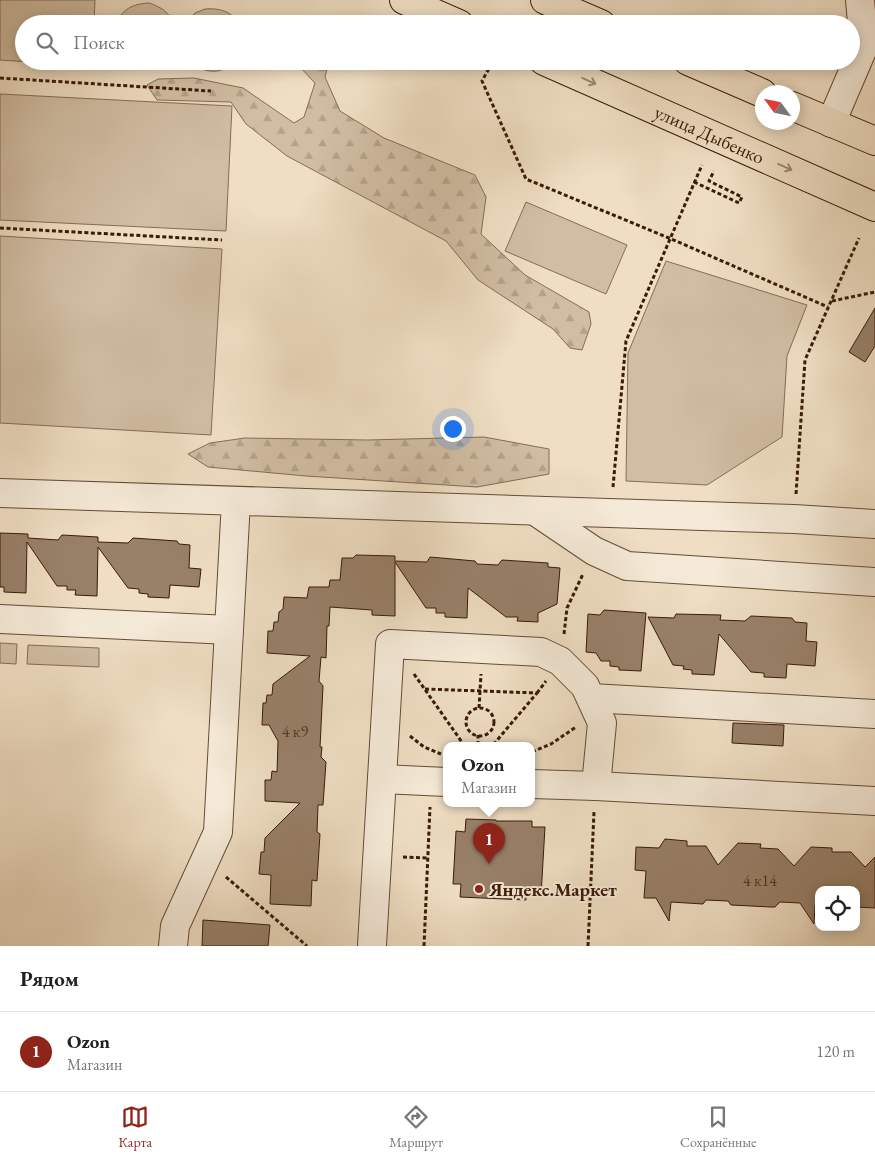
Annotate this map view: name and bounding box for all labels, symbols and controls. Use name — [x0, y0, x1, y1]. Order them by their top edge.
search box — [15, 15, 860, 70]
icon: search — [33, 29, 61, 57]
text: Поиск — [73, 30, 125, 55]
one-way arrow — [581, 76, 596, 86]
north arrow — [755, 85, 800, 130]
street label: улица Дыбенко — [651, 99, 768, 170]
one-way arrow — [777, 163, 792, 173]
your location — [440, 416, 466, 442]
house number: 4 к9 — [282, 721, 308, 742]
popup — [443, 742, 535, 807]
text: Ozon — [461, 752, 504, 777]
text: Магазин — [461, 777, 517, 798]
pin: 1 — [473, 823, 505, 864]
house number: 4 к14 — [743, 870, 777, 891]
place label: Яндекс.Маркет — [488, 877, 617, 902]
marker: Яндекс.Маркет — [473, 883, 485, 895]
map controls — [815, 886, 860, 931]
button: locate — [815, 886, 860, 931]
text: Рядом — [20, 965, 79, 992]
text: Ozon — [67, 1029, 110, 1054]
text: 1 — [32, 1041, 40, 1062]
text: 120 m — [816, 1041, 855, 1062]
text: Магазин — [67, 1054, 122, 1075]
tab: Карта — [119, 1103, 152, 1151]
tab: Маршрут — [389, 1103, 443, 1151]
tab: Сохранённые — [680, 1103, 756, 1151]

